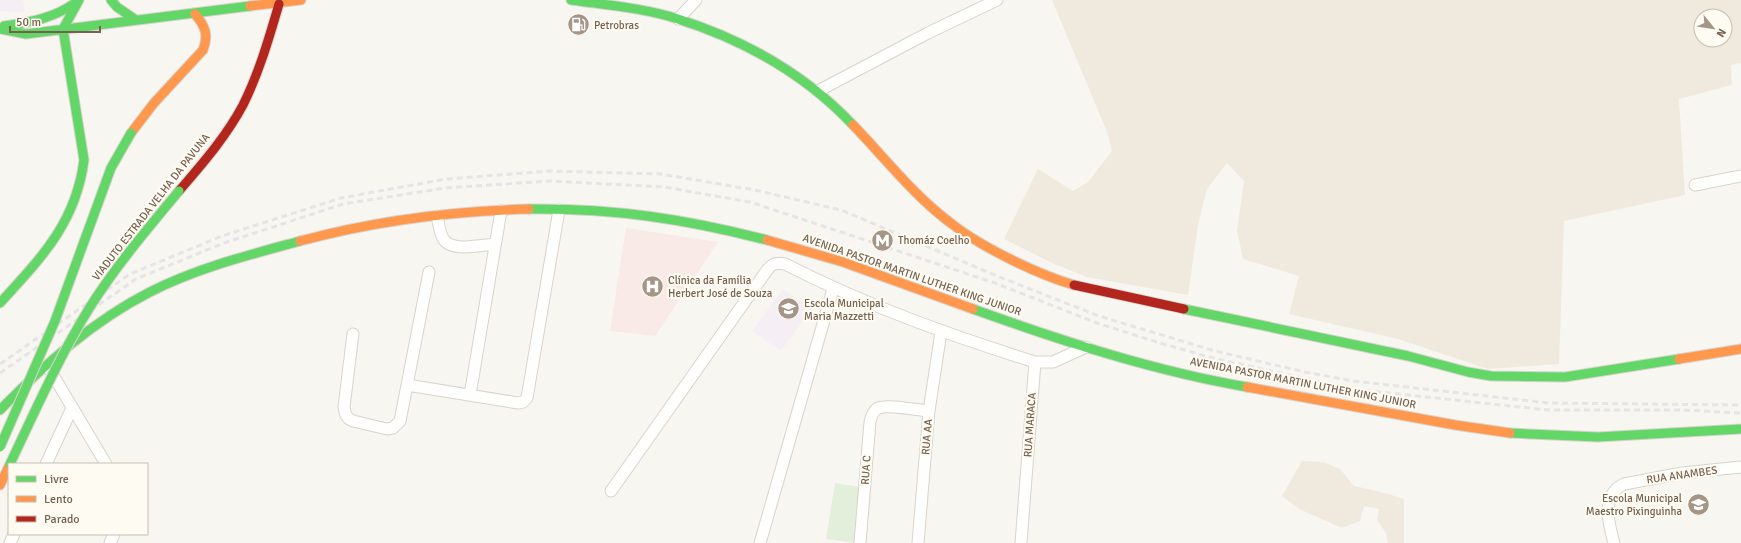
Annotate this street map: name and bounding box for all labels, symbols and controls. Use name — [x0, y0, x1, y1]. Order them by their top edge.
scale bar — [10, 8, 100, 34]
north arrow — [1693, 8, 1733, 48]
fuel station icon: Petrobras — [566, 12, 592, 38]
text: 50 m — [16, 15, 41, 30]
place label: Petrobras — [594, 19, 639, 32]
text: N — [1714, 26, 1729, 39]
street label: VIADUTO ESTRADA VELHA DA PAVUNA — [90, 131, 213, 283]
metro station icon: Thomáz Coelho — [870, 227, 896, 253]
street label: AVENIDA PASTOR MARTIN LUTHER KING JUNIOR — [801, 231, 1023, 319]
place label: Thomáz Coelho — [898, 234, 970, 247]
hospital icon: Clínica da Família Herbert José de Souza — [639, 273, 665, 299]
place label: Clínica da Família Herbert José de Souza — [668, 274, 773, 300]
school or university icon: Escola Municipal Maria Mazzetti — [776, 296, 802, 322]
place label: Escola Municipal Maria Mazzetti — [804, 297, 884, 323]
street label: AVENIDA PASTOR MARTIN LUTHER KING JUNIOR — [1189, 355, 1418, 411]
street label: RUA MARACA — [1021, 392, 1039, 458]
street label: RUA AA — [919, 418, 935, 456]
street label: RUA C — [858, 455, 874, 485]
legend — [8, 463, 148, 535]
street label: RUA ANAMBES — [1646, 464, 1718, 486]
text: Livre — [44, 472, 69, 487]
school or university icon: Escola Municipal Maestro Pixinguinha — [1685, 491, 1711, 517]
text: Lento — [44, 492, 73, 507]
place label: Escola Municipal Maestro Pixinguinha — [1586, 492, 1682, 518]
text: Parado — [44, 512, 80, 527]

